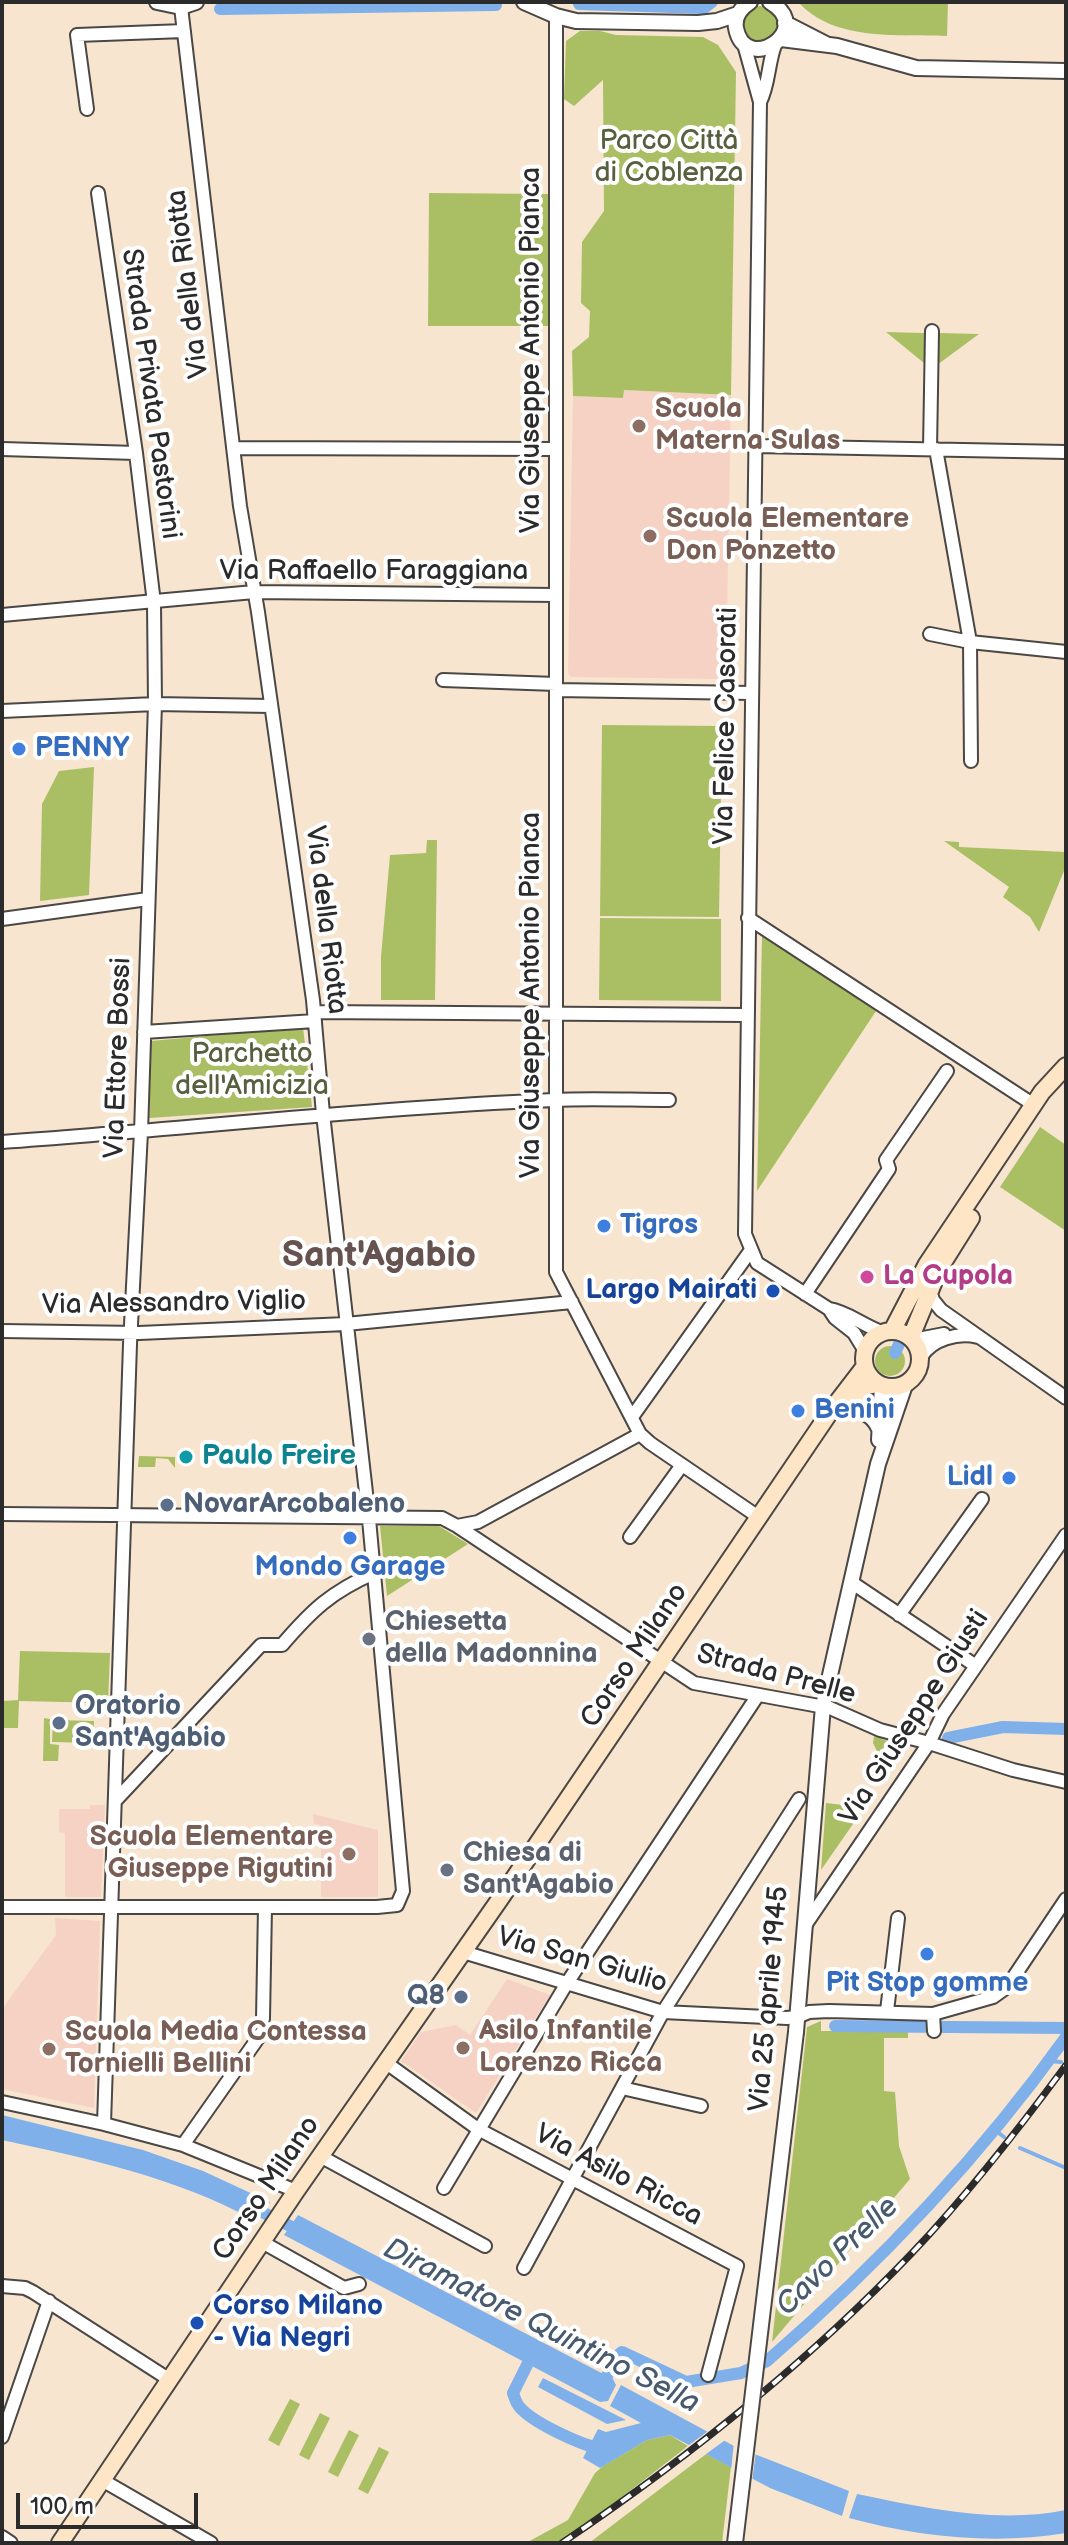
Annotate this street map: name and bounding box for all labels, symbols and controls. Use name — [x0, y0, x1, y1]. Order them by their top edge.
park label: Parco Città di Coblenza — [594, 125, 744, 191]
street label: Via Giuseppe Antonio Pianca — [515, 167, 549, 533]
street label: Via della Riotta — [161, 188, 217, 380]
street label: Strada Privata Pastorini — [113, 247, 187, 541]
place label: Scuola Materna Sulas — [655, 393, 840, 459]
marker: Scuola Materna Sulas — [630, 417, 648, 435]
place label: Scuola Elementare Don Ponzetto — [666, 503, 909, 569]
marker: Scuola Elementare Don Ponzetto — [641, 527, 659, 545]
street label: Via Raffaello Faraggiana — [220, 555, 528, 589]
street label: Via Felice Casorati — [708, 607, 746, 845]
place label: PENNY — [35, 732, 129, 766]
marker: PENNY — [10, 740, 28, 758]
street label: Via Giuseppe Antonio Pianca — [515, 812, 549, 1178]
street label: Via della Riotta — [297, 824, 353, 1016]
street label: Via Ettore Bossi — [99, 957, 139, 1159]
park label: Parchetto dell'Amicizia — [175, 1038, 329, 1104]
place label: Tigros — [620, 1209, 698, 1243]
marker: Tigros — [595, 1217, 613, 1235]
district label: Sant'Agabio — [282, 1235, 476, 1279]
place label: La Cupola — [883, 1260, 1013, 1294]
marker: La Cupola — [858, 1268, 876, 1286]
place label: Largo Mairati — [586, 1274, 757, 1308]
marker: Largo Mairati — [764, 1282, 782, 1300]
street label: Via Alessandro Viglio — [42, 1285, 306, 1323]
place label: Benini — [814, 1394, 895, 1428]
marker: Benini — [789, 1402, 807, 1420]
place label: Paulo Freire — [202, 1440, 356, 1474]
marker: Paulo Freire — [177, 1448, 195, 1466]
place label: Lidl — [947, 1461, 993, 1495]
marker: Lidl — [1000, 1469, 1018, 1487]
place label: NovarArcobaleno — [183, 1488, 405, 1522]
marker: NovarArcobaleno — [158, 1496, 176, 1514]
marker: Mondo Garage — [341, 1529, 359, 1547]
place label: Mondo Garage — [255, 1551, 445, 1585]
street label: Corso Milano — [574, 1577, 696, 1735]
street label: Via Giuseppe Giusti — [833, 1604, 997, 1832]
place label: Chiesetta della Madonnina — [385, 1606, 597, 1672]
marker: Chiesetta della Madonnina — [360, 1630, 378, 1648]
street label: Strada Prelle — [693, 1638, 859, 1712]
place label: Oratorio Sant'Agabio — [75, 1690, 226, 1756]
marker: Oratorio Sant'Agabio — [50, 1714, 68, 1732]
place label: Scuola Elementare Giuseppe Rigutini — [90, 1821, 333, 1887]
place label: Chiesa di Sant'Agabio — [463, 1837, 614, 1903]
marker: Scuola Elementare Giuseppe Rigutini — [340, 1845, 358, 1863]
marker: Chiesa di Sant'Agabio — [438, 1861, 456, 1879]
street label: Via 25 aprile 1945 — [743, 1885, 797, 2113]
street label: Via San Giulio — [493, 1921, 671, 2001]
marker: Pit Stop gomme — [918, 1945, 936, 1963]
place label: Pit Stop gomme — [826, 1967, 1028, 2001]
place label: Q8 — [407, 1980, 445, 2014]
marker: Q8 — [452, 1988, 470, 2006]
place label: Asilo Infantile Lorenzo Ricca — [479, 2015, 662, 2081]
place label: Scuola Media Contessa Tornielli Bellini — [65, 2016, 367, 2082]
marker: Asilo Infantile Lorenzo Ricca — [454, 2039, 472, 2057]
marker: Scuola Media Contessa Tornielli Bellini — [40, 2040, 58, 2058]
street label: Corso Milano — [206, 2110, 328, 2268]
street label: Via Asilo Ricca — [528, 2118, 708, 2234]
water label: Cavo Prelle — [769, 2190, 907, 2324]
water label: Diramatore Quintino Sella — [377, 2232, 705, 2422]
place label: Corso Milano - Via Negri — [213, 2290, 383, 2356]
marker: Corso Milano - Via Negri — [188, 2314, 206, 2332]
scale bar — [20, 2477, 202, 2527]
text: 100 m — [30, 2492, 94, 2521]

